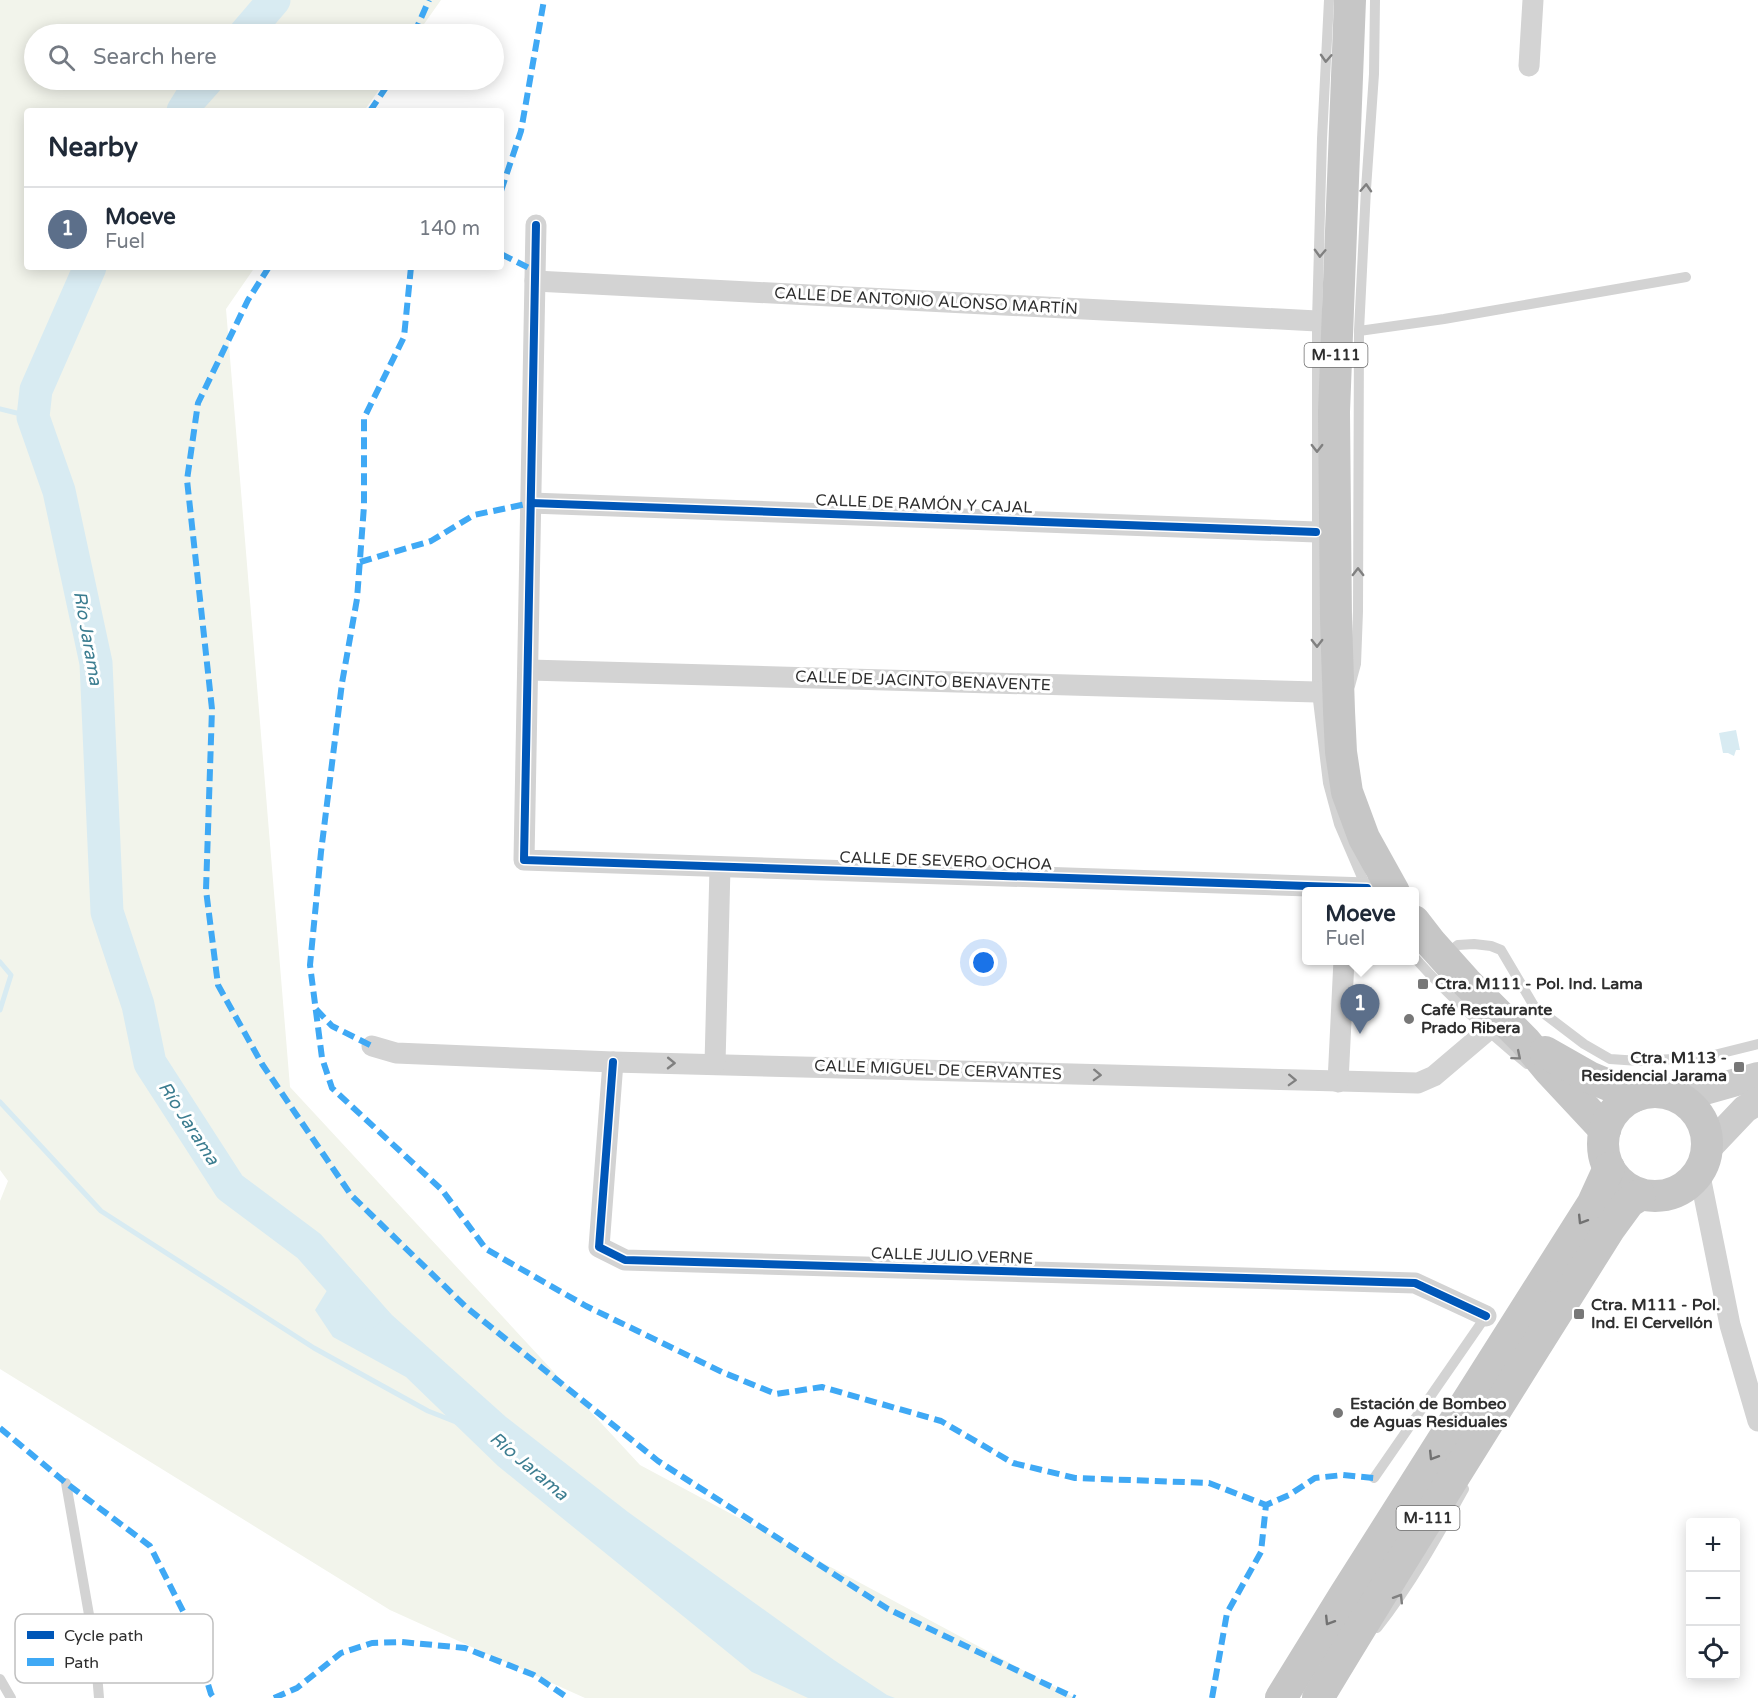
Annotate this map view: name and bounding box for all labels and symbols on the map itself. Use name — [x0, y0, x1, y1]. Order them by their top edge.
one-way arrow — [1320, 54, 1333, 63]
one-way arrow — [1359, 183, 1372, 192]
one-way arrow — [1313, 249, 1326, 258]
street label: CALLE DE ANTONIO ALONSO MARTÍN — [774, 283, 1078, 319]
road number: M-111 — [1304, 343, 1368, 367]
one-way arrow — [1310, 444, 1323, 453]
street label: CALLE DE RAMÓN Y CAJAL — [815, 490, 1033, 518]
one-way arrow — [1352, 567, 1364, 576]
water label: Río Jarama — [69, 589, 107, 688]
one-way arrow — [1311, 639, 1323, 648]
street label: CALLE DE JACINTO BENAVENTE — [795, 667, 1051, 695]
street label: CALLE DE SEVERO OCHOA — [839, 847, 1053, 875]
your location — [969, 948, 998, 977]
place label: Ctra. M111 - Pol. Ind. Lama — [1435, 974, 1643, 994]
marker: Ctra. M111 - Pol. Ind. Lama — [1416, 977, 1430, 991]
pin: 1 — [1340, 984, 1380, 1034]
place label: Café Restaurante Prado Ribera — [1421, 1000, 1552, 1038]
marker: Café Restaurante Prado Ribera — [1402, 1012, 1416, 1026]
place label: Ctra. M113 - Residencial Jarama — [1581, 1048, 1727, 1086]
one-way arrow — [1510, 1049, 1521, 1060]
street label: CALLE MIGUEL DE CERVANTES — [814, 1056, 1062, 1084]
one-way arrow — [667, 1057, 676, 1069]
marker: Ctra. M113 - Residencial Jarama — [1732, 1060, 1746, 1074]
one-way arrow — [1092, 1069, 1101, 1081]
one-way arrow — [1287, 1074, 1296, 1087]
water label: Río Jarama — [154, 1077, 225, 1170]
one-way arrow — [1578, 1214, 1589, 1225]
street label: CALLE JULIO VERNE — [871, 1243, 1033, 1269]
place label: Ctra. M111 - Pol. Ind. El Cervellón — [1591, 1295, 1720, 1333]
marker: Ctra. M111 - Pol. Ind. El Cervellón — [1572, 1307, 1586, 1321]
place label: Estación de Bombeo de Aguas Residuales — [1350, 1394, 1508, 1432]
marker: Estación de Bombeo de Aguas Residuales — [1331, 1406, 1345, 1420]
water label: Río Jarama — [486, 1427, 573, 1506]
one-way arrow — [1428, 1450, 1440, 1460]
road number: M-111 — [1396, 1506, 1460, 1530]
one-way arrow — [1392, 1594, 1403, 1605]
legend — [15, 1614, 213, 1683]
one-way arrow — [1324, 1615, 1336, 1625]
text: Cycle path — [64, 1626, 143, 1646]
text: Path — [64, 1653, 99, 1673]

